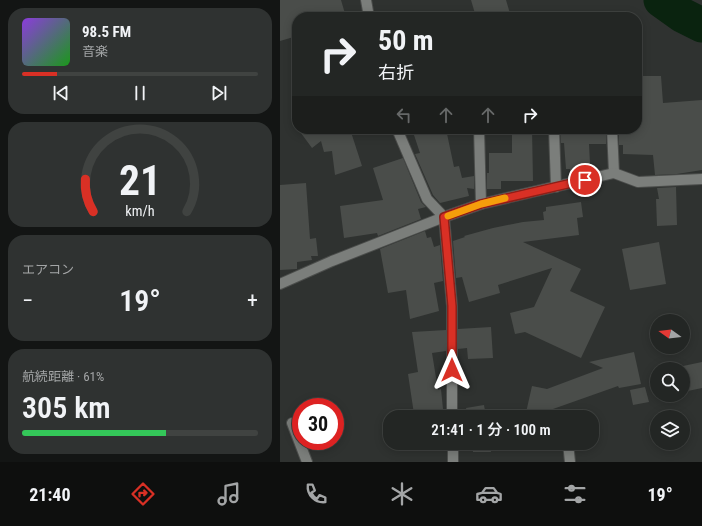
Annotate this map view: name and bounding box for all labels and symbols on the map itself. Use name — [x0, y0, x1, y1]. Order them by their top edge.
pin — [568, 163, 602, 197]
north arrow — [650, 314, 690, 354]
position arrow — [431, 349, 473, 391]
speed limit sign: 30 — [292, 398, 344, 450]

